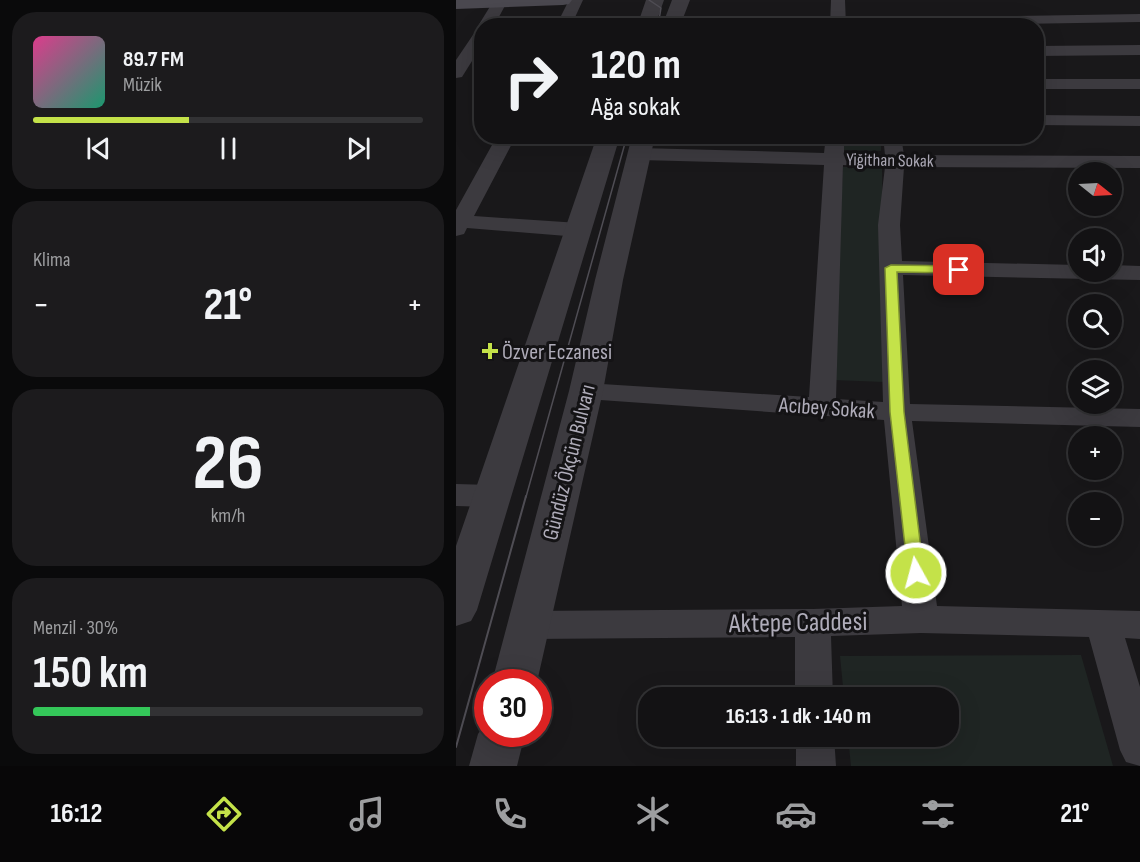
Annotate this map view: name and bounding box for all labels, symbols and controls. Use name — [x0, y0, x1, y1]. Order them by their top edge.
text: 120 m — [591, 40, 681, 91]
icon: right — [492, 42, 570, 120]
text: 89.7 FM — [123, 46, 184, 73]
text: Müzik — [123, 73, 162, 97]
text: Ağa sokak — [591, 91, 680, 123]
icon: previous — [82, 132, 115, 165]
icon: pause — [212, 132, 245, 165]
icon: next — [342, 132, 375, 165]
street label: Yiğithan Sokak — [846, 149, 934, 172]
north arrow — [1068, 162, 1122, 216]
map controls — [1068, 162, 1122, 546]
button: sound — [1068, 228, 1122, 282]
pin — [933, 244, 984, 295]
text: Klima — [33, 248, 71, 272]
icon: arrive — [942, 253, 975, 286]
text: 21° — [204, 278, 252, 333]
text: − — [33, 285, 49, 325]
text: + — [407, 285, 423, 325]
button: search — [1068, 294, 1122, 348]
place label: Özver Eczanesi — [502, 339, 612, 366]
marker: Özver Eczanesi — [483, 344, 497, 358]
button: layers — [1068, 360, 1122, 414]
street label: Gündüz Ökçün Bulvarı — [537, 382, 602, 543]
street label: Acıbey Sokak — [777, 392, 876, 425]
text: 26 — [193, 418, 263, 511]
button: + — [1068, 426, 1122, 480]
button: − — [1068, 492, 1122, 546]
text: km/h — [211, 504, 245, 528]
position arrow — [884, 541, 948, 605]
street label: Aktepe Caddesi — [727, 606, 868, 640]
text: Menzil · 30% — [33, 616, 118, 640]
text: 150 km — [33, 646, 148, 701]
speed limit sign: 30 — [474, 669, 552, 747]
text: 16:13 · 1 dk · 140 m — [726, 703, 871, 730]
icon: directions — [203, 793, 245, 835]
icon: music — [346, 793, 388, 835]
icon: phone — [489, 793, 531, 835]
icon: climate — [632, 793, 674, 835]
icon: car — [775, 793, 817, 835]
icon: filters — [917, 793, 959, 835]
text: 16:12 — [50, 798, 102, 830]
text: 21° — [1060, 798, 1090, 830]

